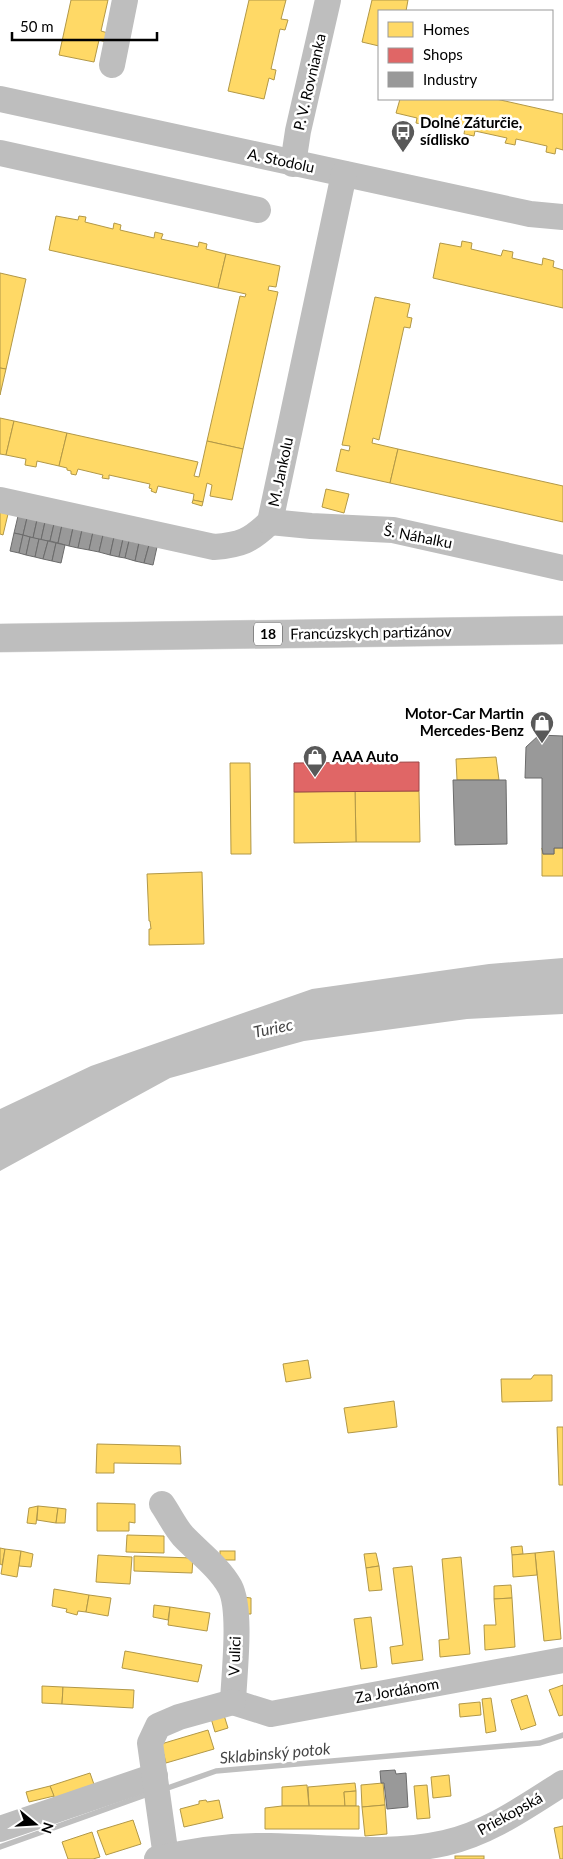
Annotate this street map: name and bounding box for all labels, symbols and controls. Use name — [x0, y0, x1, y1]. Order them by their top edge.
scale bar — [12, 10, 158, 42]
legend — [378, 10, 553, 100]
text: 50 m — [20, 17, 54, 35]
text: Homes — [423, 20, 469, 38]
street label: P. V. Rovnianka — [289, 32, 329, 132]
text: Shops — [423, 45, 463, 63]
text: Industry — [423, 70, 478, 88]
place label: Dolné Záturčie, sídlisko — [420, 113, 522, 148]
bus stop icon: Dolné Záturčie, sídlisko — [390, 119, 416, 153]
street label: A. Stodolu — [246, 144, 316, 176]
street label: M. Jankolu — [264, 436, 296, 508]
street label: Š. Náhalku — [382, 521, 454, 551]
road number: 18 — [254, 622, 282, 646]
street label: Francúzskych partizánov — [290, 622, 452, 642]
place label: Motor-Car Martin Mercedes-Benz — [405, 704, 524, 739]
shop icon: Motor-Car Martin Mercedes-Benz — [529, 710, 555, 744]
shop icon: AAA Auto — [302, 744, 328, 778]
place label: AAA Auto — [331, 747, 399, 765]
water label: Turiec — [251, 1014, 294, 1041]
street label: V ulici — [224, 1636, 244, 1676]
street label: Za Jordánom — [354, 1674, 440, 1706]
water label: Sklabinský potok — [219, 1738, 331, 1767]
street label: Priekopská — [474, 1788, 545, 1838]
north arrow — [10, 1799, 60, 1849]
text: N — [38, 1820, 58, 1836]

